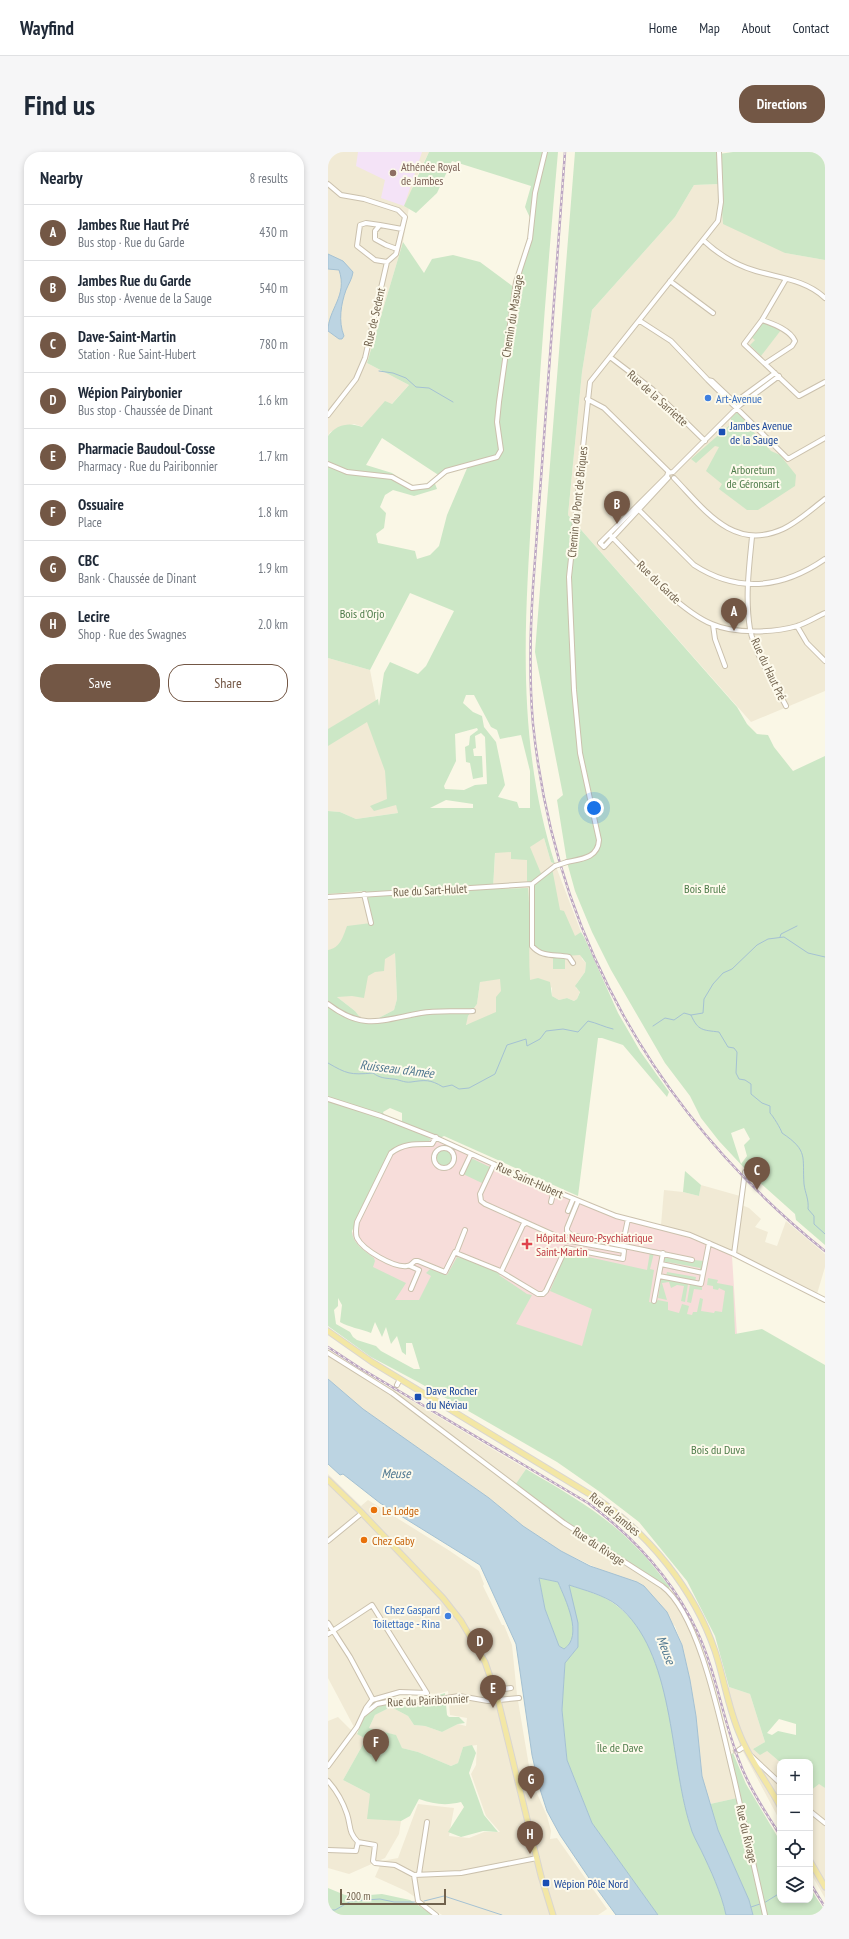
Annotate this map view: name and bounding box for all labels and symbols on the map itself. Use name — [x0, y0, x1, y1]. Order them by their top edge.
place label: Athénée Royal de Jambes — [401, 159, 460, 188]
marker: Athénée Royal de Jambes — [388, 168, 398, 178]
street label: Chemin du Masuage — [498, 274, 526, 358]
street label: Rue de Sedent — [360, 285, 388, 348]
street label: Rue de la Sarriette — [624, 367, 692, 429]
place label: Art-Avenue — [716, 391, 762, 406]
marker: Art-Avenue — [703, 393, 713, 403]
place label: Jambes Avenue de la Sauge — [729, 418, 792, 447]
marker: Jambes Avenue de la Sauge — [717, 427, 727, 437]
street label: Chemin du Pont de Briques — [564, 446, 590, 558]
park label: Arboretum de Géronsart — [726, 462, 780, 491]
pin: B — [604, 491, 630, 524]
street label: Rue du Garde — [634, 557, 684, 607]
pin: A — [721, 598, 747, 631]
park label: Bois d'Orjo — [340, 606, 384, 621]
street label: Rue du Haut Pré — [748, 635, 790, 703]
your location — [584, 798, 604, 818]
street label: Rue du Sart-Hulet — [393, 881, 468, 899]
park label: Bois Brulé — [684, 881, 726, 896]
water label: Ruisseau d'Amée — [359, 1056, 437, 1082]
pin: C — [744, 1157, 770, 1190]
street label: Rue Saint-Hubert — [494, 1159, 566, 1202]
place label: Hôpital Neuro-Psychiatrique Saint-Martin — [536, 1230, 653, 1259]
marker: Hôpital Neuro-Psychiatrique Saint-Martin — [521, 1238, 533, 1250]
place label: Dave Rocher du Néviau — [426, 1383, 478, 1412]
marker: Dave Rocher du Néviau — [413, 1392, 423, 1402]
park label: Bois du Duva — [691, 1442, 745, 1457]
water label: Meuse — [381, 1465, 412, 1482]
street label: Rue de Jambes — [587, 1489, 643, 1539]
place label: Le Lodge — [382, 1503, 419, 1518]
marker: Le Lodge — [369, 1505, 379, 1515]
street label: Rue du Rivage — [570, 1524, 628, 1568]
place label: Chez Gaby — [372, 1533, 415, 1548]
marker: Chez Gaby — [359, 1535, 369, 1545]
place label: Chez Gaspard Toilettage - Rina — [373, 1602, 440, 1631]
marker: Chez Gaspard Toilettage - Rina — [443, 1611, 453, 1621]
pin: D — [467, 1628, 493, 1661]
water label: Meuse — [653, 1633, 680, 1668]
pin: E — [480, 1675, 506, 1708]
street label: Rue du Pairibonnier — [387, 1690, 470, 1710]
pin: F — [363, 1729, 389, 1762]
park label: Île de Dave — [596, 1740, 643, 1755]
pin: G — [518, 1766, 544, 1799]
street label: Rue du Rivage — [733, 1803, 761, 1865]
pin: H — [517, 1821, 543, 1854]
place label: Wépion Pôle Nord — [554, 1876, 628, 1891]
marker: Wépion Pôle Nord — [541, 1878, 551, 1888]
scale bar — [340, 1887, 446, 1906]

